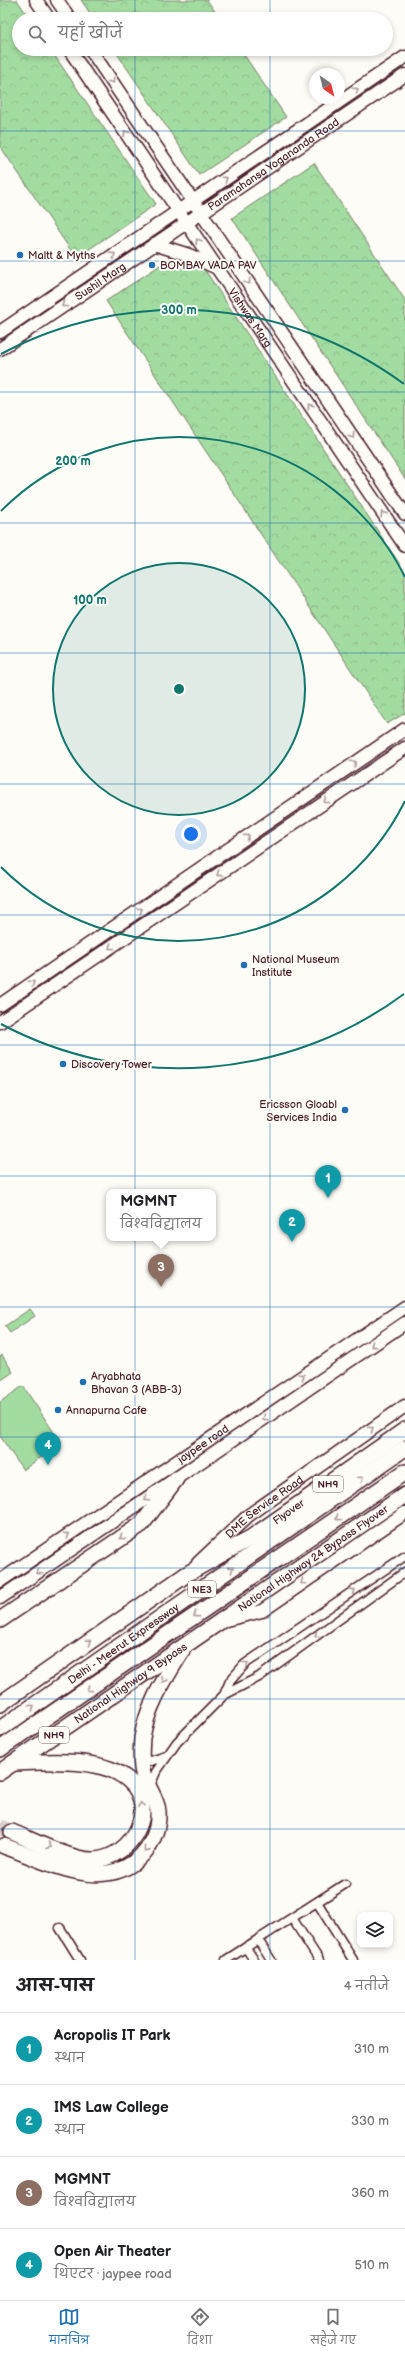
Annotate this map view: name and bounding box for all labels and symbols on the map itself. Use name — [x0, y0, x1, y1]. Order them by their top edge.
north arrow — [309, 68, 345, 104]
one-way arrow — [107, 77, 114, 84]
one-way arrow — [352, 87, 359, 95]
street label: Paramahansa Yogananda Road — [205, 115, 342, 214]
one-way arrow — [123, 130, 131, 137]
one-way arrow — [221, 177, 228, 184]
one-way arrow — [196, 238, 203, 245]
place label: Maltt & Myths — [28, 249, 96, 262]
marker: Maltt & Myths — [15, 250, 25, 260]
one-way arrow — [109, 253, 116, 260]
place label: BOMBAY VADA PAV — [160, 259, 257, 272]
street label: Sushil Marg — [73, 260, 128, 303]
marker: BOMBAY VADA PAV — [147, 260, 157, 270]
one-way arrow — [243, 278, 251, 285]
street label: Vishwas Marg — [225, 286, 275, 350]
one-way arrow — [62, 300, 69, 307]
text: 300 m — [161, 303, 197, 318]
one-way arrow — [308, 404, 315, 411]
one-way arrow — [347, 432, 355, 439]
text: 200 m — [55, 454, 91, 469]
one-way arrow — [380, 511, 388, 518]
text: 100 m — [73, 593, 107, 608]
centre of rings — [172, 682, 186, 696]
one-way arrow — [350, 761, 357, 768]
one-way arrow — [324, 796, 331, 803]
your location — [181, 824, 201, 844]
one-way arrow — [243, 834, 250, 842]
one-way arrow — [216, 869, 223, 877]
one-way arrow — [135, 908, 142, 915]
one-way arrow — [108, 942, 115, 950]
place label: National Museum Institute — [252, 953, 339, 979]
marker: National Museum Institute — [239, 960, 249, 970]
one-way arrow — [28, 980, 35, 988]
place label: Discovery Tower — [71, 1058, 153, 1071]
marker: Discovery Tower — [58, 1059, 68, 1069]
place label: Ericsson Gloabl Services India — [259, 1098, 337, 1124]
marker: Ericsson Gloabl Services India — [340, 1105, 350, 1115]
pin: 1 — [315, 1165, 341, 1198]
pin: 2 — [279, 1209, 305, 1242]
pin: 3 — [148, 1254, 174, 1287]
one-way arrow — [370, 1340, 377, 1348]
place label: Aryabhata Bhavan 3 (ABB-3) — [91, 1370, 182, 1396]
one-way arrow — [298, 1373, 305, 1381]
marker: Aryabhata Bhavan 3 (ABB-3) — [78, 1377, 88, 1387]
place label: Annapurna Cafe — [66, 1404, 147, 1417]
marker: Annapurna Cafe — [53, 1405, 63, 1415]
one-way arrow — [263, 1413, 270, 1420]
street label: jaypee road — [174, 1422, 231, 1467]
one-way arrow — [367, 1427, 374, 1434]
pin: 4 — [35, 1432, 61, 1465]
street label: DME Service Road — [223, 1473, 306, 1541]
road number: NH9 — [313, 1476, 343, 1492]
one-way arrow — [356, 1477, 363, 1484]
one-way arrow — [143, 1494, 150, 1502]
street label: Flyover — [270, 1496, 308, 1527]
street label: National Highway 24 Bypass Flyover — [236, 1502, 392, 1614]
one-way arrow — [335, 1513, 342, 1521]
one-way arrow — [63, 1532, 70, 1540]
one-way arrow — [119, 1533, 126, 1540]
one-way arrow — [227, 1566, 234, 1574]
one-way arrow — [36, 1567, 43, 1574]
one-way arrow — [300, 1577, 307, 1585]
road number: NE3 — [188, 1581, 216, 1597]
one-way arrow — [349, 1588, 356, 1596]
street label: Delhi - Meerut Expressway — [66, 1601, 182, 1687]
one-way arrow — [193, 1610, 200, 1618]
one-way arrow — [314, 1630, 321, 1637]
street label: National Highway 9 Bypass — [72, 1640, 190, 1726]
one-way arrow — [85, 1640, 92, 1647]
one-way arrow — [241, 1662, 248, 1669]
one-way arrow — [162, 1676, 169, 1683]
one-way arrow — [86, 1684, 93, 1692]
one-way arrow — [28, 1704, 35, 1712]
road number: NH9 — [39, 1727, 69, 1743]
one-way arrow — [137, 1802, 146, 1808]
one-way arrow — [45, 1842, 52, 1850]
one-way arrow — [143, 1846, 150, 1853]

